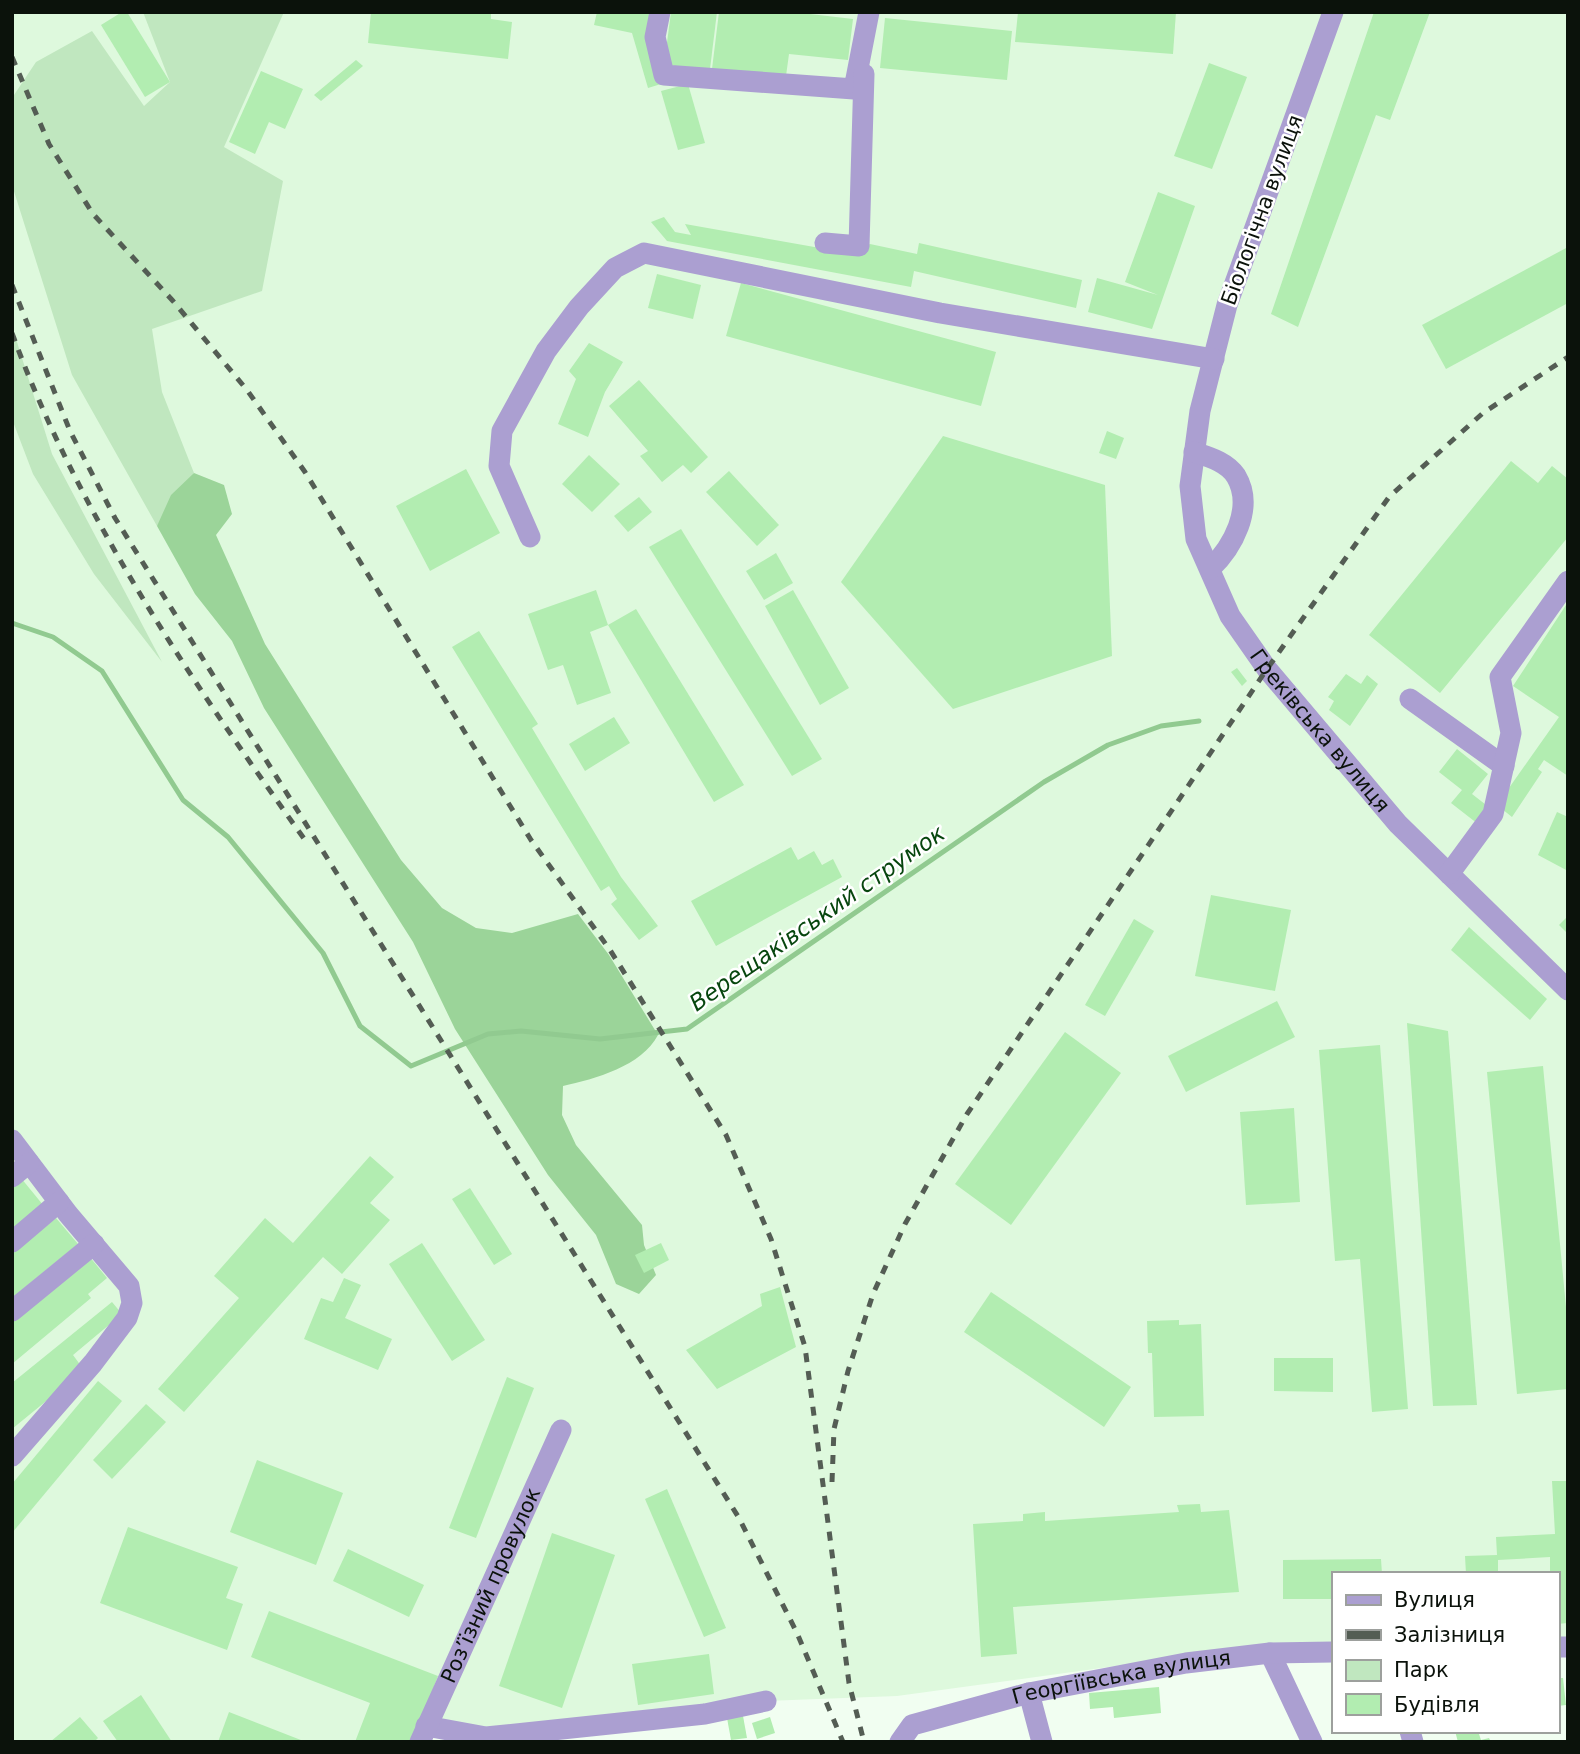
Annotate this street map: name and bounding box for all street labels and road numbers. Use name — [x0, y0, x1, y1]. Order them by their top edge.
street label: Біологічна вулиця — [1216, 112, 1308, 308]
street label: Греківська вулиця — [1245, 645, 1395, 817]
street label: Роз’їзний провулок — [436, 1484, 545, 1687]
street label: Георгіївська вулиця — [1009, 1646, 1232, 1709]

